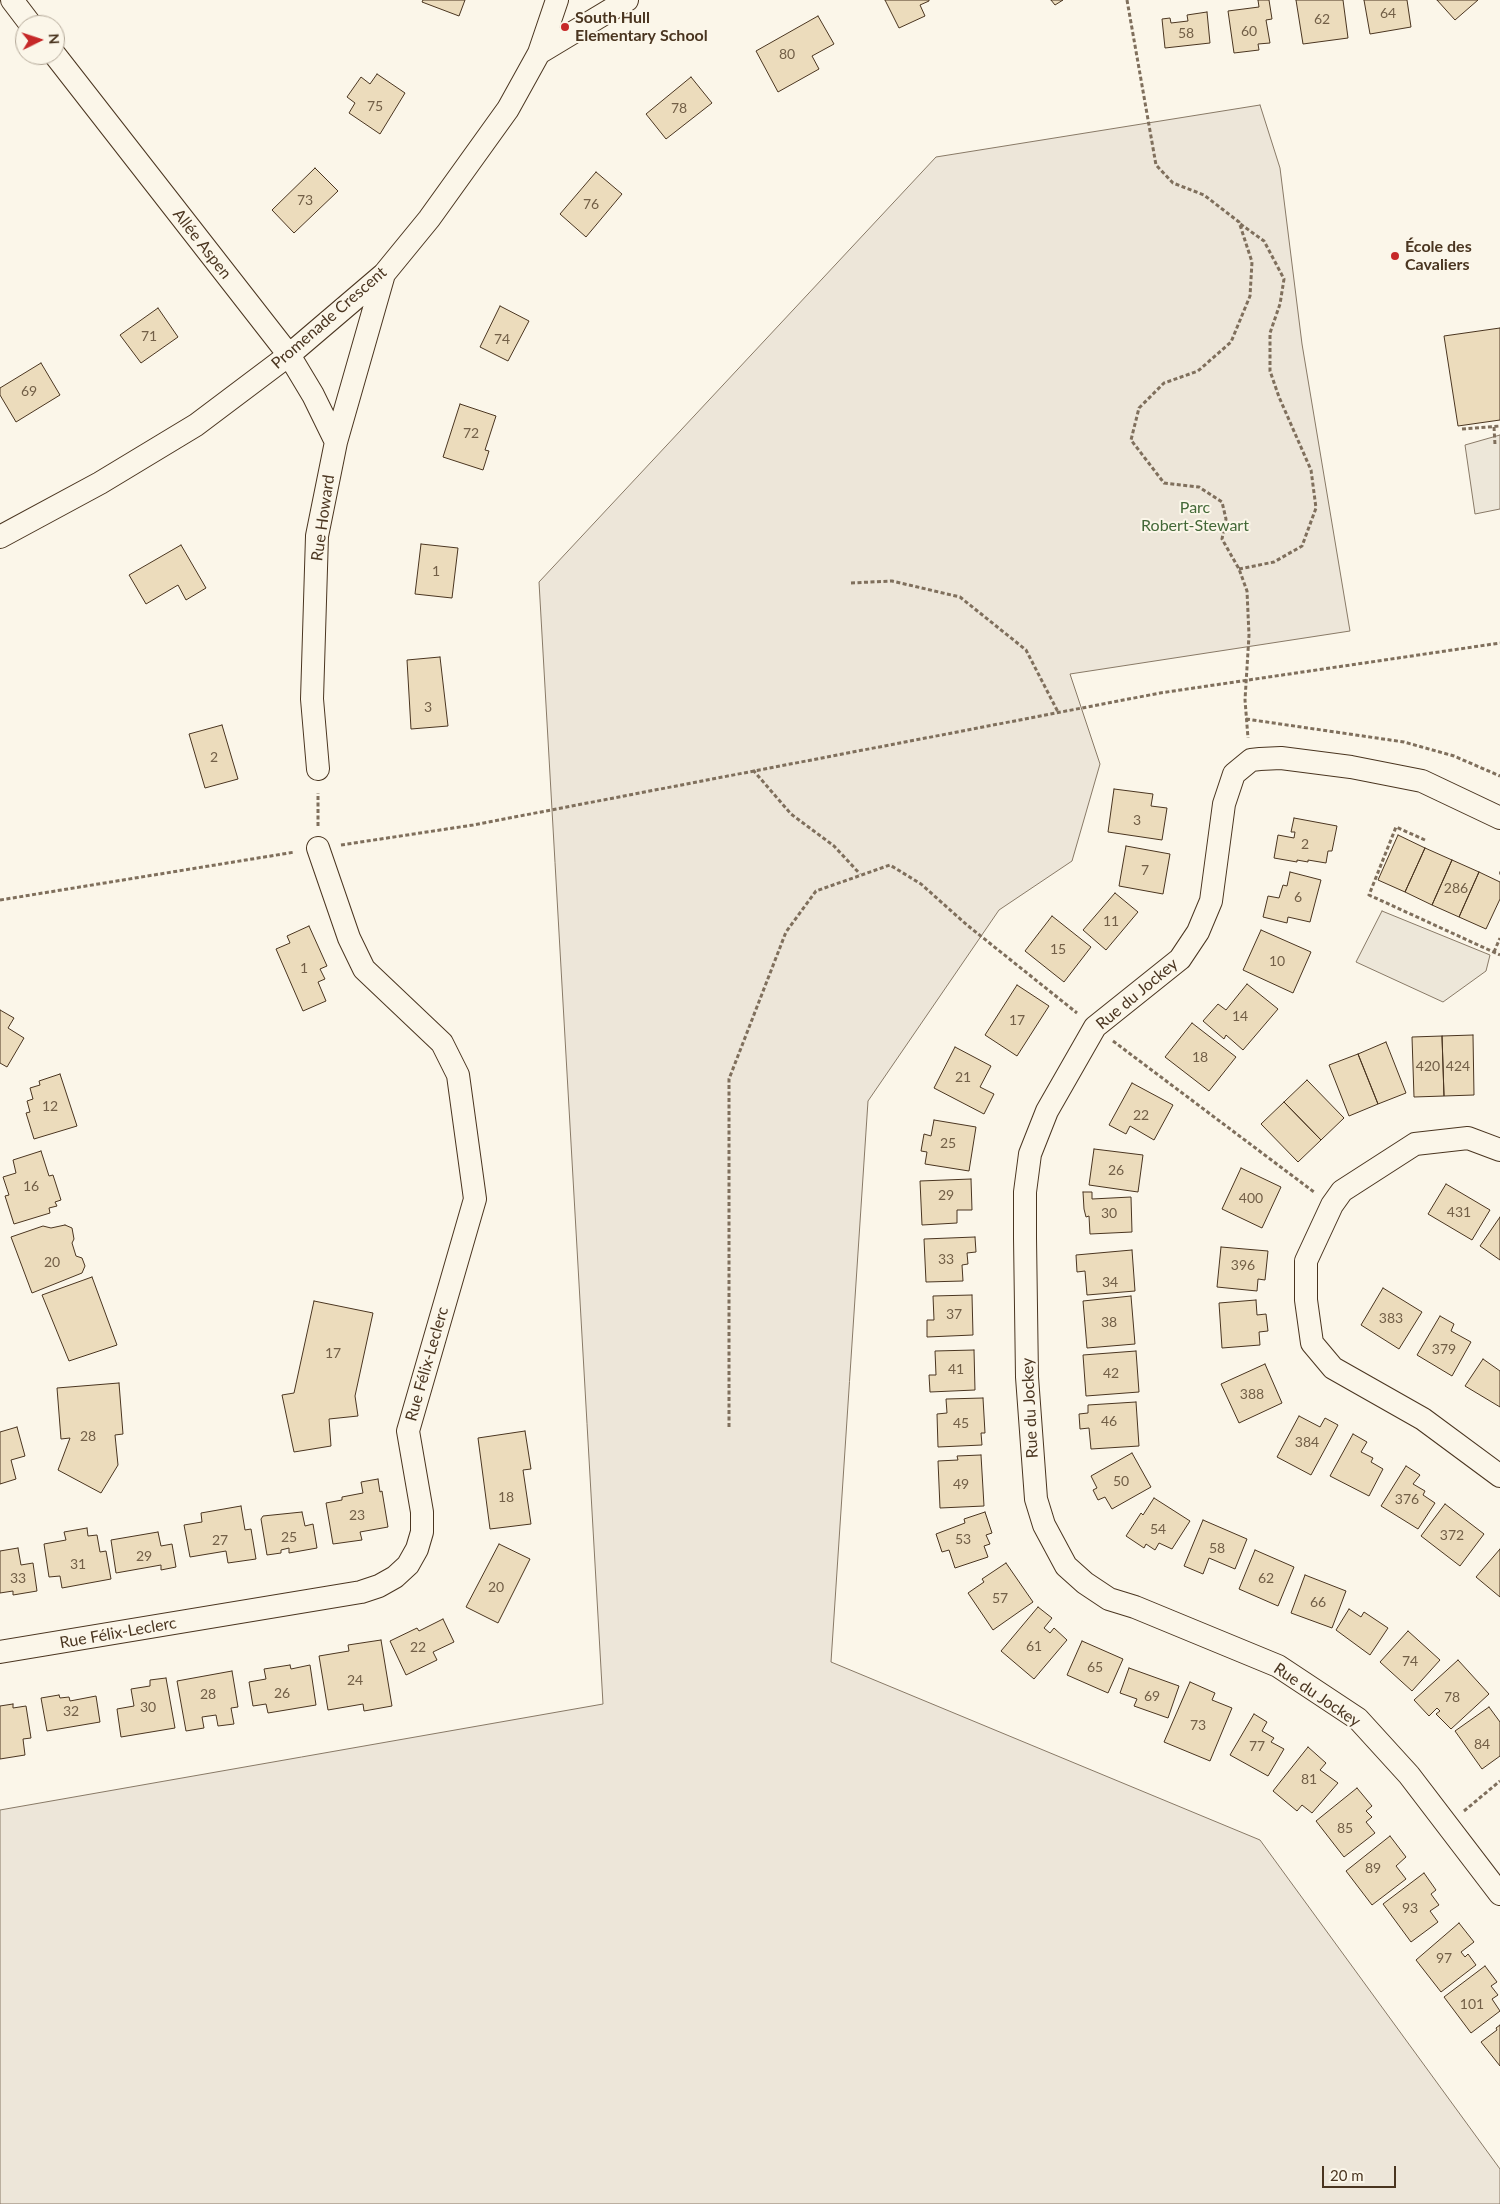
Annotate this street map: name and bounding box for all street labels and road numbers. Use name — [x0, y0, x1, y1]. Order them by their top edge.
street label: Allée Aspen — [169, 205, 235, 283]
street label: Promenade Crescent — [268, 263, 390, 373]
street label: Rue Howard — [307, 474, 339, 562]
street label: Rue du Jockey — [1092, 954, 1182, 1034]
street label: Rue Félix-Leclerc — [401, 1304, 453, 1424]
street label: Rue du Jockey — [1018, 1357, 1042, 1459]
street label: Rue Félix-Leclerc — [58, 1613, 178, 1653]
street label: Rue du Jockey — [1270, 1659, 1364, 1731]

